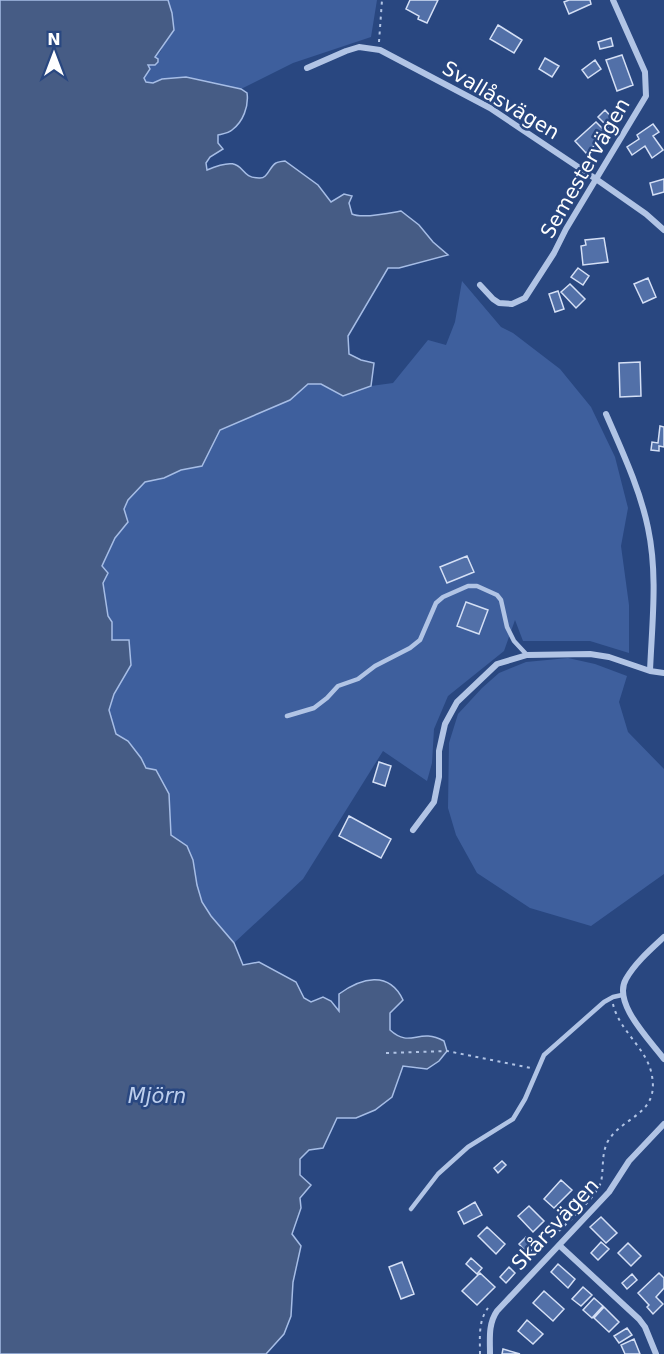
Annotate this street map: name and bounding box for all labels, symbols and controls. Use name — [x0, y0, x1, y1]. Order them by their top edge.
north arrow — [24, 24, 84, 84]
text: N — [47, 30, 61, 49]
street label: Svallåsvägen — [438, 56, 564, 144]
street label: Semestervägen — [535, 94, 635, 242]
water label: Mjörn — [128, 1084, 186, 1108]
street label: Skårsvägen — [506, 1173, 604, 1275]

